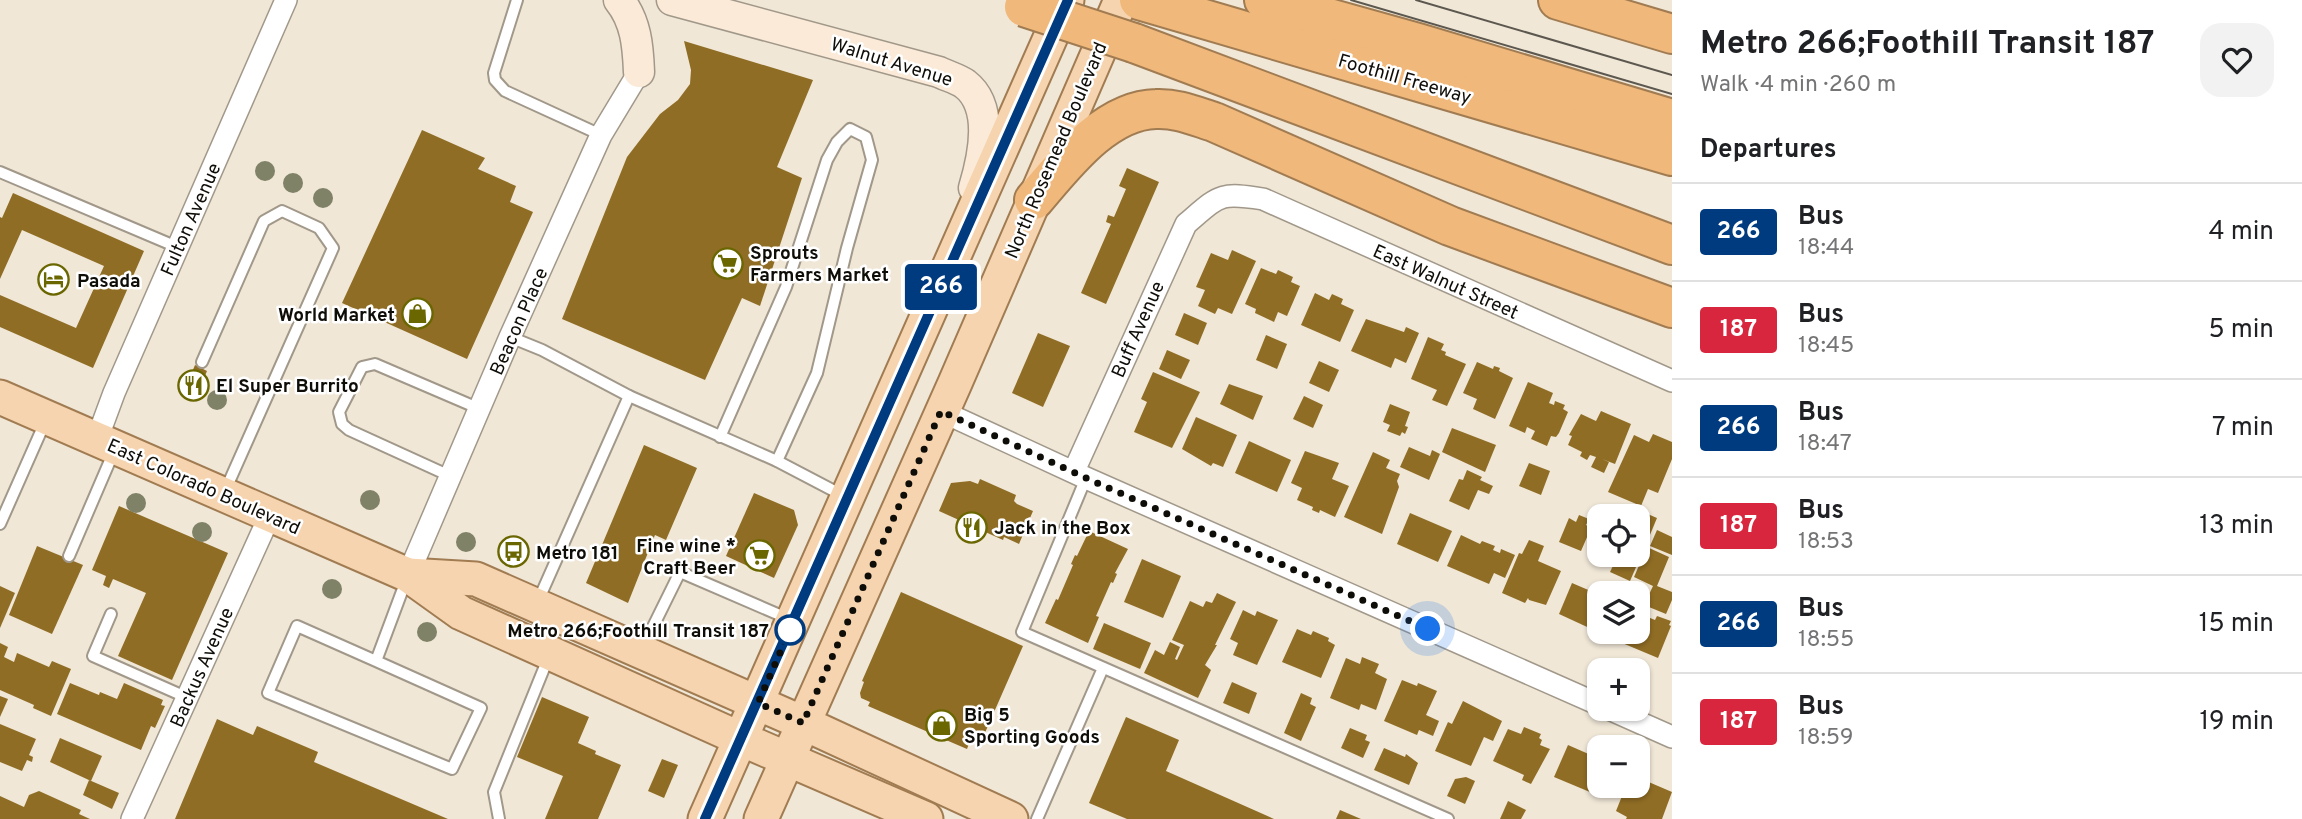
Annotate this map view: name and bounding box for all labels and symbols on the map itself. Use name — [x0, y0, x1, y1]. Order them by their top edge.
street label: Walnut Avenue — [828, 33, 955, 93]
street label: North Rosemead Boulevard — [1000, 39, 1113, 263]
street label: Foothill Freeway — [1335, 49, 1474, 110]
street label: Fulton Avenue — [156, 160, 227, 280]
street label: East Walnut Street — [1369, 240, 1522, 326]
place label: Sprouts Farmers Market — [750, 242, 889, 288]
supermarket icon: Sprouts Farmers Market — [710, 246, 744, 280]
hotel icon: Pasada — [37, 263, 71, 297]
street label: Beacon Place — [485, 264, 554, 379]
line badge: 266 — [901, 264, 981, 310]
place label: Pasada — [77, 270, 141, 294]
street label: Buff Avenue — [1107, 278, 1171, 382]
shop icon: World Market — [401, 297, 435, 331]
place label: World Market — [278, 304, 395, 328]
restaurant icon: El Super Burrito — [176, 368, 210, 402]
place label: El Super Burrito — [216, 375, 359, 399]
street label: East Colorado Boulevard — [103, 434, 304, 541]
restaurant icon: Jack in the Box — [954, 510, 988, 544]
place label: Jack in the Box — [994, 517, 1131, 541]
bus stop icon: Metro 181 — [496, 535, 530, 569]
place label: Fine wine * Craft Beer — [636, 535, 736, 581]
supermarket icon: Fine wine * Craft Beer — [742, 539, 776, 573]
place label: Metro 181 — [536, 542, 619, 566]
street label: Backus Avenue — [166, 604, 240, 732]
your location — [1410, 611, 1445, 646]
marker: Metro 266;Foothill Transit 187 — [775, 615, 805, 645]
place label: Metro 266;Foothill Transit 187 — [507, 620, 769, 644]
place label: Big 5 Sporting Goods — [964, 704, 1100, 750]
shop icon: Big 5 Sporting Goods — [924, 708, 958, 742]

